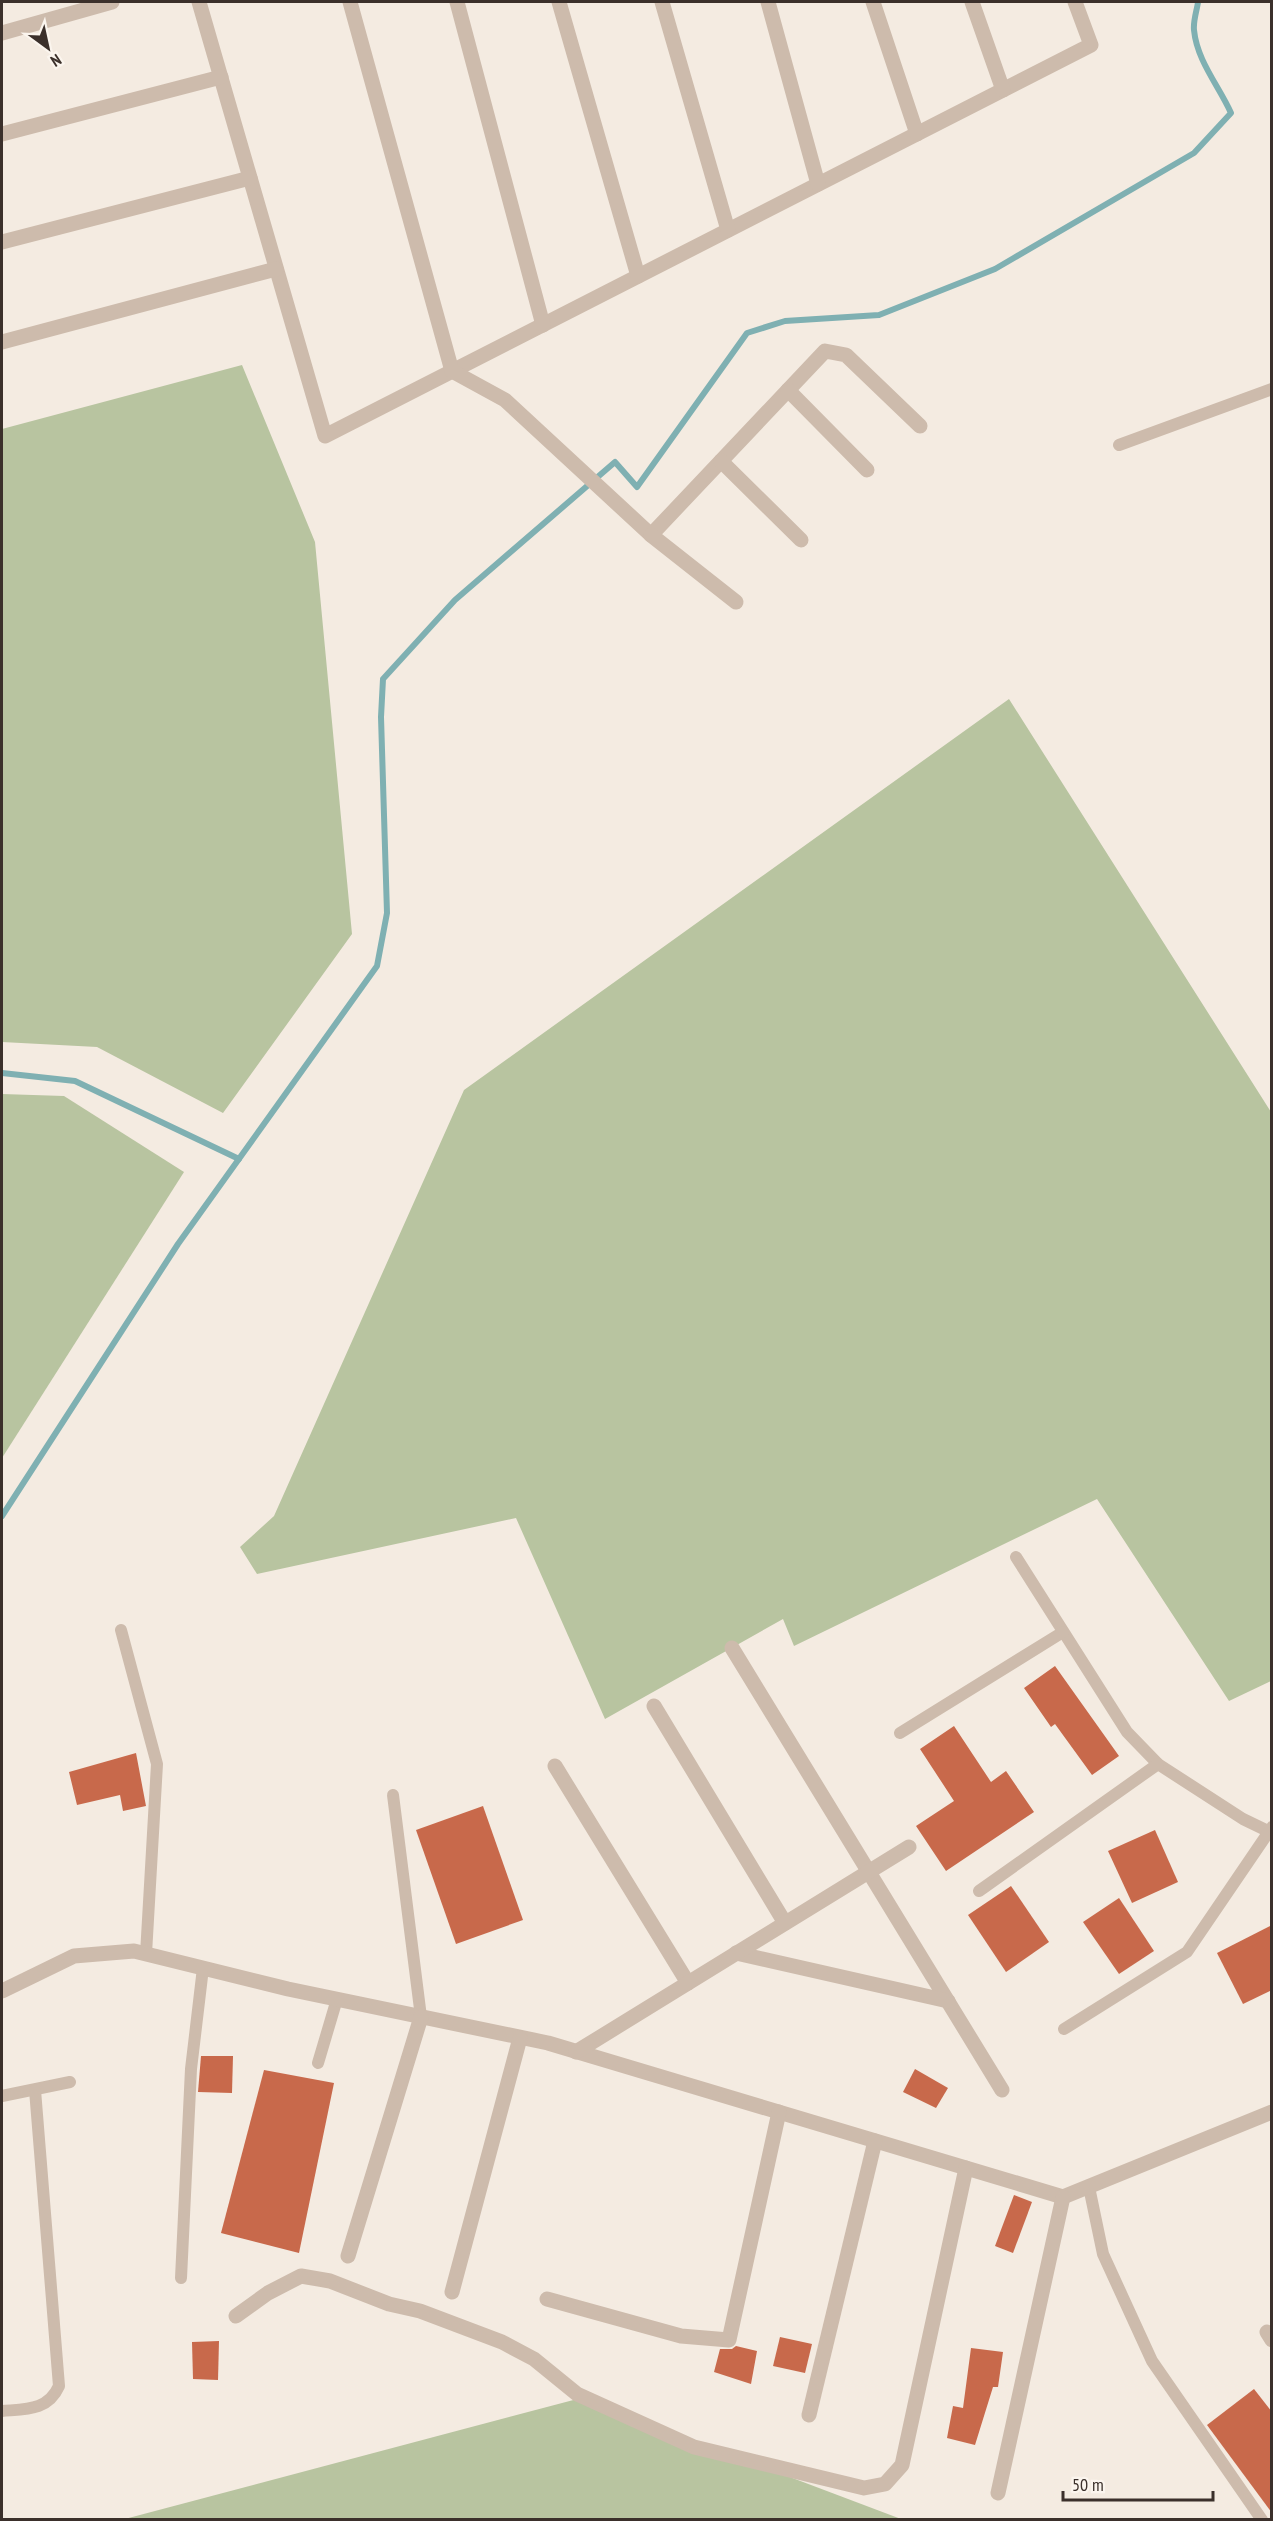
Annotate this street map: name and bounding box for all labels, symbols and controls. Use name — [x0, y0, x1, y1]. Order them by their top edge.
north arrow — [18, 18, 78, 78]
text: N — [47, 50, 65, 71]
scale bar — [1063, 2464, 1213, 2502]
text: 50 m — [1072, 2473, 1104, 2496]

